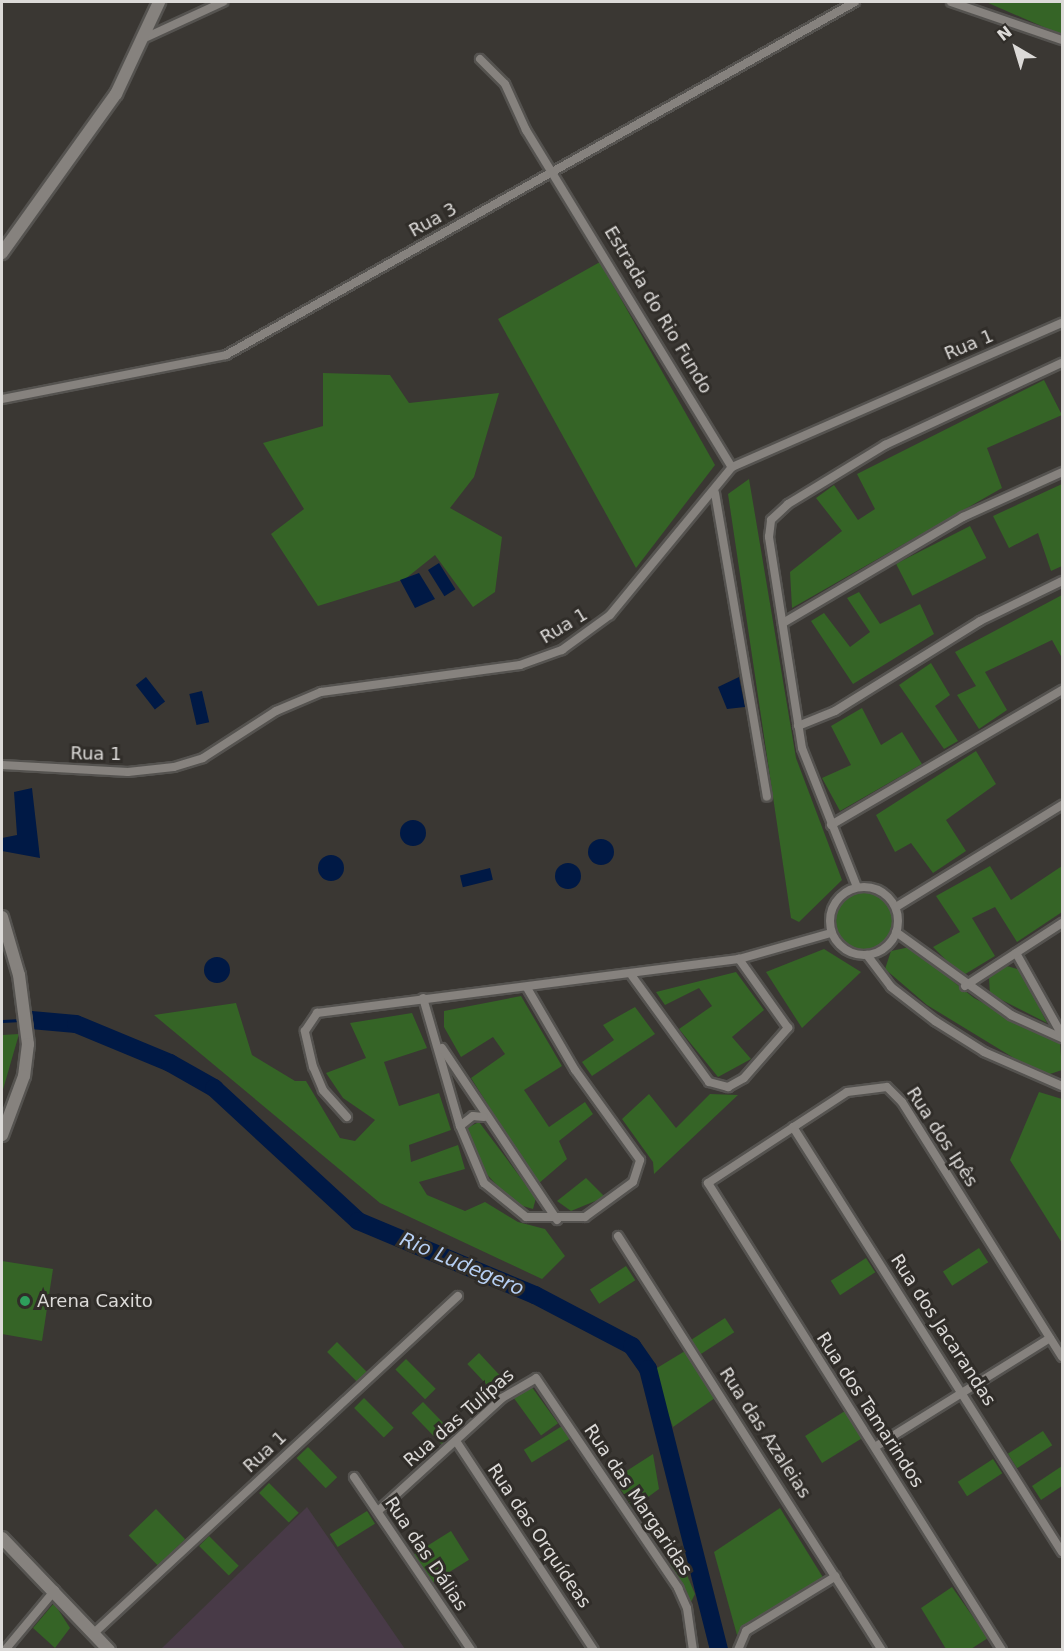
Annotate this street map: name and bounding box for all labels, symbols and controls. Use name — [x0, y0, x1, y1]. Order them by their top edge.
north arrow — [986, 18, 1046, 78]
text: N — [993, 22, 1016, 45]
street label: Rua 3 — [405, 198, 461, 242]
street label: Estrada do Rio Fundo — [599, 222, 717, 398]
street label: Rua 1 — [941, 325, 997, 365]
street label: Rua 1 — [536, 604, 592, 648]
street label: Rua 1 — [70, 743, 122, 765]
street label: Rua dos Ipês — [902, 1083, 982, 1191]
water label: Rio Ludegero — [396, 1227, 528, 1301]
street label: Rua dos Jacarandas — [886, 1250, 1000, 1410]
place label: Arena Caxito — [37, 1290, 153, 1312]
marker: Arena Caxito — [18, 1294, 32, 1308]
street label: Rua dos Tamarindos — [812, 1328, 928, 1492]
street label: Rua das Tulípas — [399, 1364, 519, 1472]
street label: Rua das Azaleias — [715, 1364, 815, 1502]
street label: Rua das Margaridas — [579, 1420, 697, 1580]
street label: Rua 1 — [239, 1427, 291, 1477]
street label: Rua das Orquídeas — [483, 1460, 595, 1612]
street label: Rua das Dálias — [380, 1493, 472, 1615]

